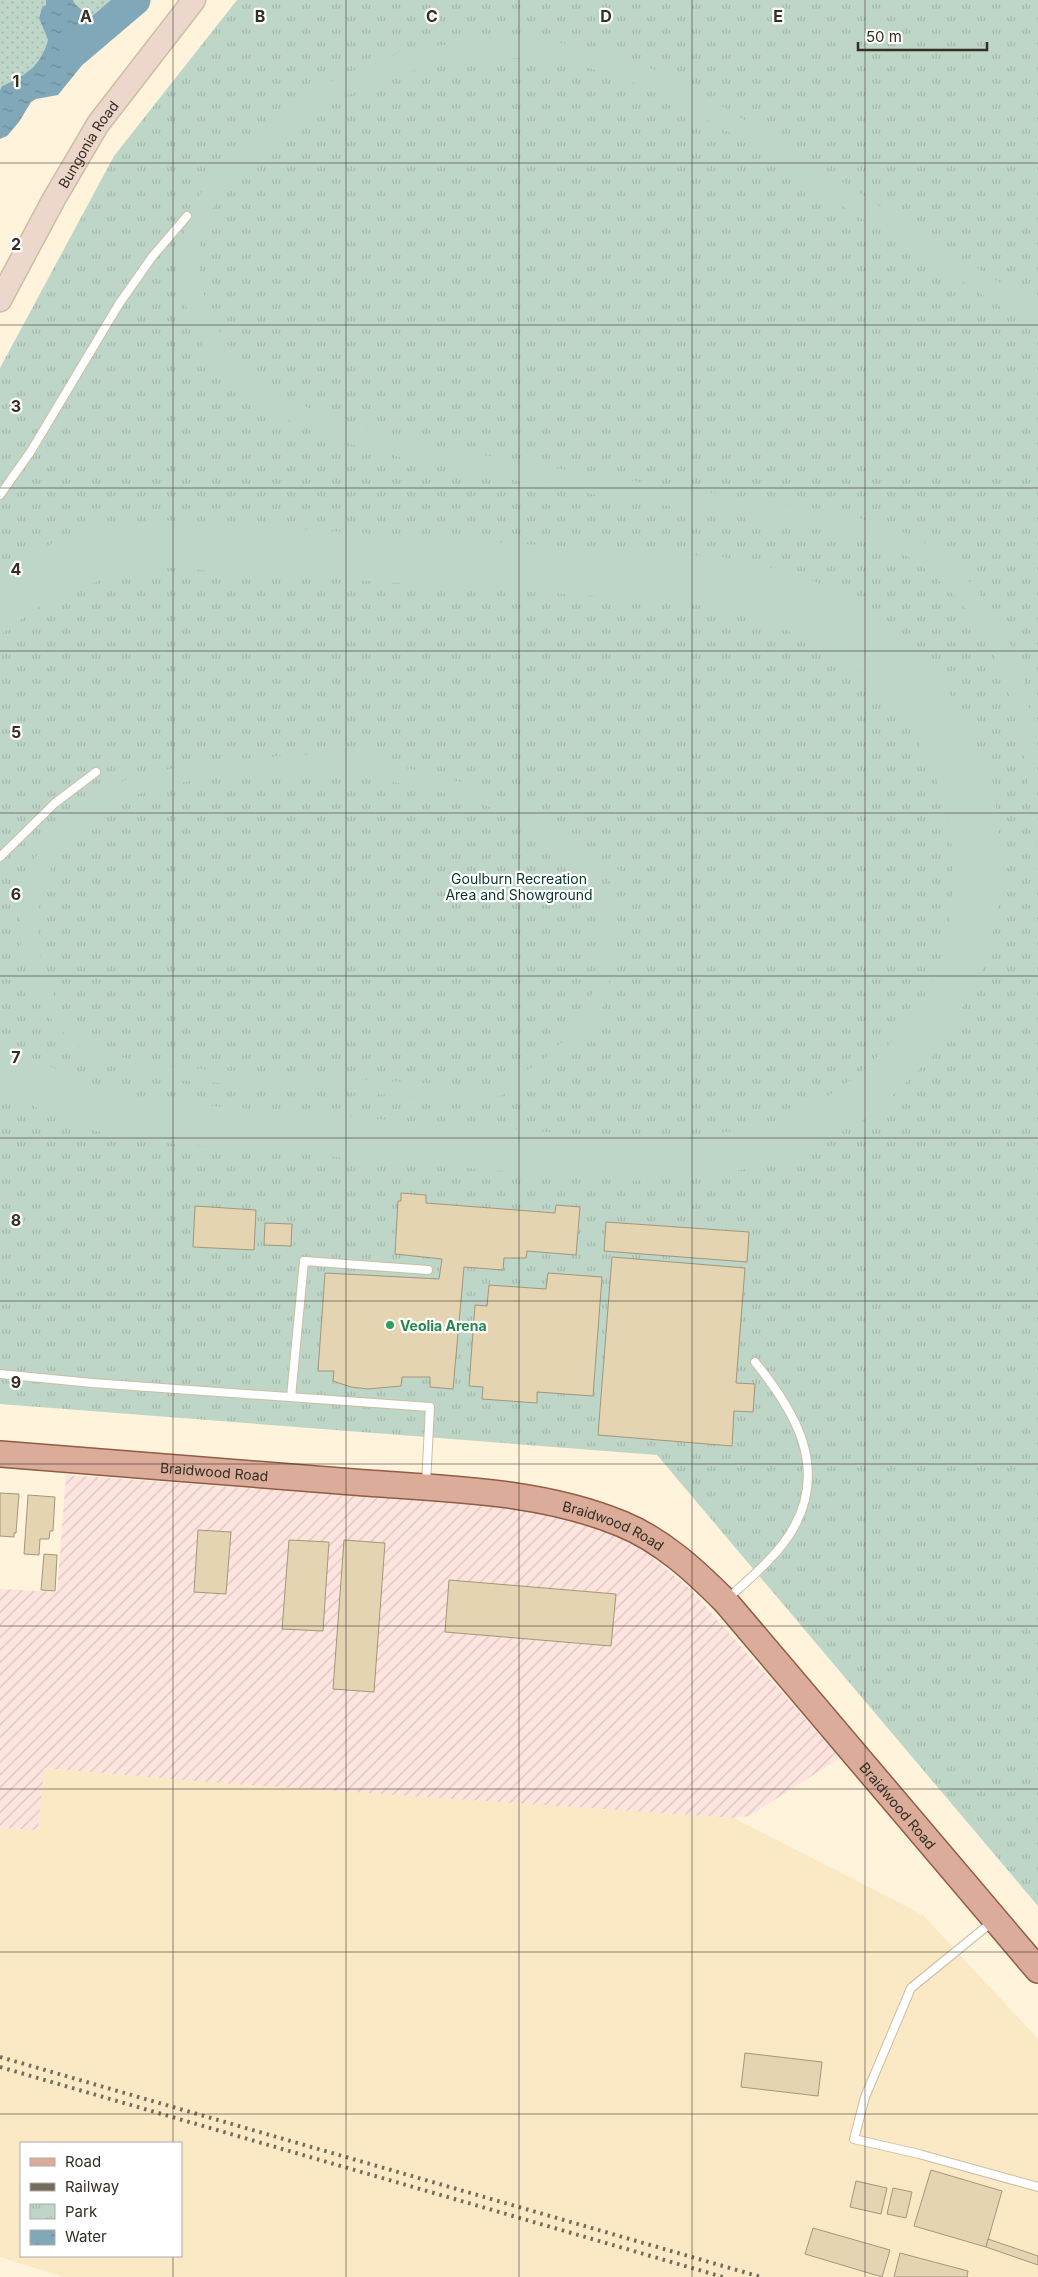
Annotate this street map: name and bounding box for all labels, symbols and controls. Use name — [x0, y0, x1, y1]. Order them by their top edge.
text: A — [80, 6, 92, 26]
text: B — [255, 6, 265, 26]
text: C — [426, 6, 438, 26]
text: D — [600, 6, 612, 26]
text: E — [773, 6, 783, 26]
scale bar — [858, 20, 987, 52]
text: 50 m — [866, 27, 902, 46]
text: 1 — [13, 71, 19, 91]
street label: Bungonia Road — [54, 97, 122, 191]
text: 2 — [11, 234, 21, 254]
text: 3 — [11, 396, 21, 416]
text: 4 — [11, 559, 22, 579]
text: 5 — [11, 722, 21, 742]
park label: Goulburn Recreation Area and Showground — [445, 870, 593, 903]
text: 6 — [11, 884, 21, 904]
text: 7 — [11, 1047, 21, 1067]
text: 8 — [11, 1210, 21, 1230]
place label: Veolia Arena — [400, 1317, 487, 1334]
marker: Veolia Arena — [384, 1319, 396, 1331]
text: 9 — [11, 1372, 21, 1392]
street label: Braidwood Road — [160, 1458, 269, 1484]
street label: Braidwood Road — [561, 1497, 668, 1554]
street label: Braidwood Road — [857, 1758, 940, 1852]
legend — [20, 2142, 182, 2257]
text: Road — [65, 2152, 101, 2171]
text: Railway — [65, 2177, 120, 2196]
text: Park — [65, 2202, 98, 2221]
text: Water — [65, 2227, 107, 2246]

